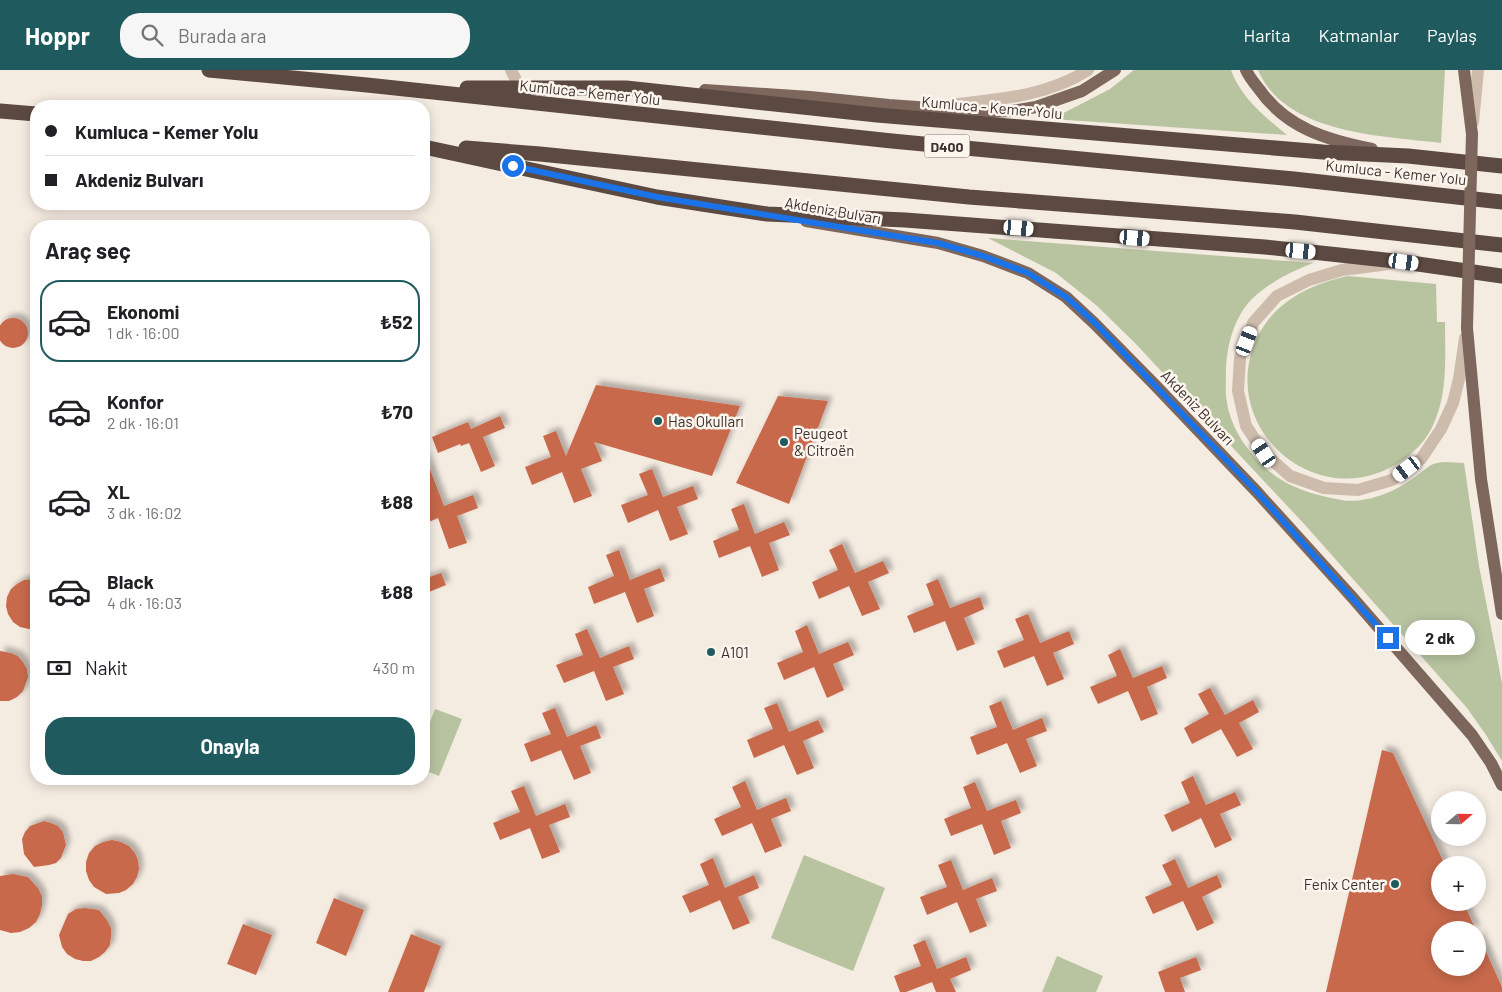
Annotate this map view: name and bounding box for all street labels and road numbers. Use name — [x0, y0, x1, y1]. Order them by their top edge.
street label: Kumluca - Kemer Yolu — [519, 76, 661, 108]
street label: Kumluca - Kemer Yolu — [921, 92, 1063, 122]
road number: D400 — [924, 134, 970, 158]
street label: Kumluca - Kemer Yolu — [1325, 156, 1467, 188]
street label: Akdeniz Bulvarı — [783, 193, 883, 227]
street label: Akdeniz Bulvarı — [1158, 366, 1238, 448]

